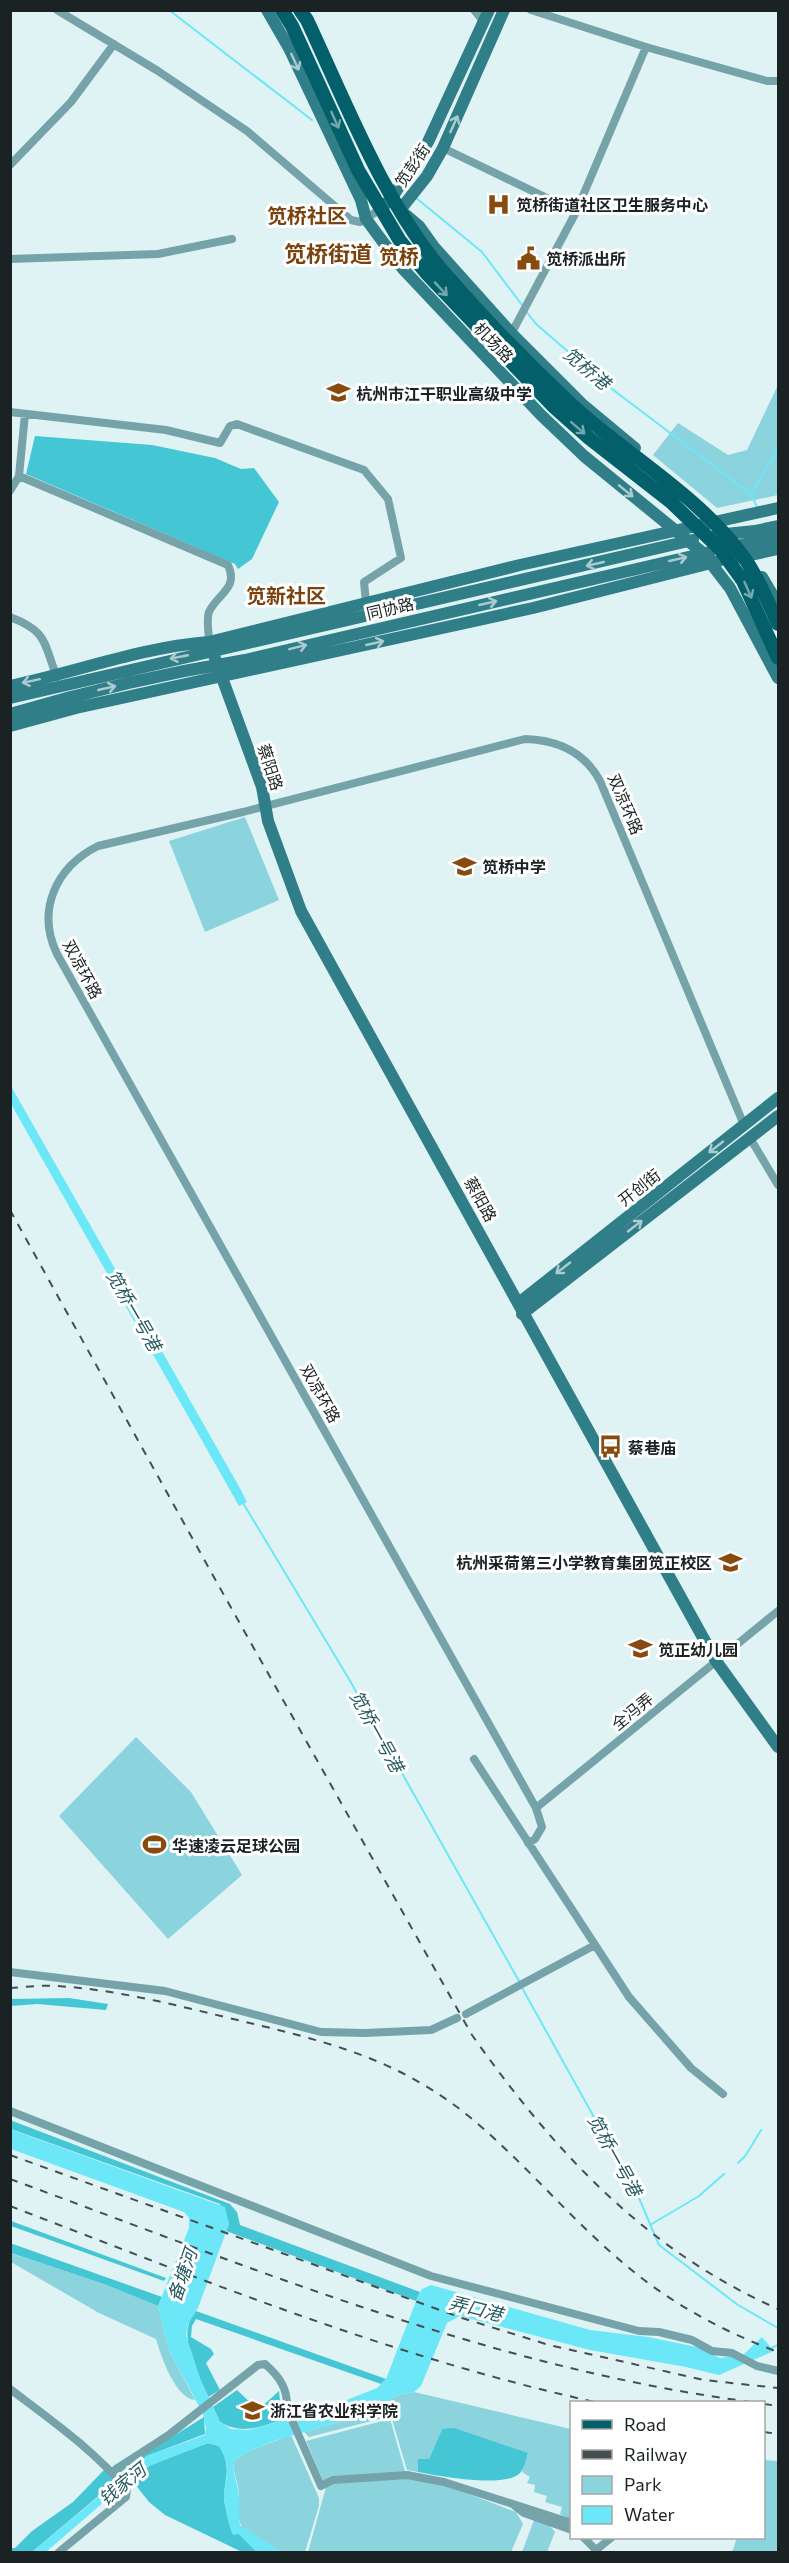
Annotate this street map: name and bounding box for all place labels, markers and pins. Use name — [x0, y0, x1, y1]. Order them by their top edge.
hospital icon: 笕桥街道社区卫生服务中心 — [485, 191, 511, 217]
place label: 笕桥街道社区卫生服务中心 — [516, 195, 708, 214]
public building icon: 笕桥派出所 — [515, 245, 541, 271]
place label: 笕桥派出所 — [546, 249, 626, 268]
school or university icon: 杭州市江干职业高级中学 — [325, 380, 351, 406]
place label: 杭州市江干职业高级中学 — [356, 384, 532, 403]
school or university icon: 笕桥中学 — [451, 853, 477, 879]
place label: 笕桥中学 — [482, 857, 546, 876]
bus stop icon: 蔡巷庙 — [597, 1434, 623, 1460]
place label: 蔡巷庙 — [628, 1438, 676, 1457]
school or university icon: 杭州采荷第三小学教育集团笕正校区 — [717, 1549, 743, 1575]
place label: 杭州采荷第三小学教育集团笕正校区 — [456, 1553, 712, 1572]
school or university icon: 笕正幼儿园 — [627, 1636, 653, 1662]
place label: 笕正幼儿园 — [658, 1640, 738, 1659]
sports icon: 华速凌云足球公园 — [141, 1832, 167, 1858]
place label: 华速凌云足球公园 — [172, 1836, 300, 1855]
school or university icon: 浙江省农业科学院 — [239, 2397, 265, 2423]
place label: 浙江省农业科学院 — [270, 2401, 398, 2420]

